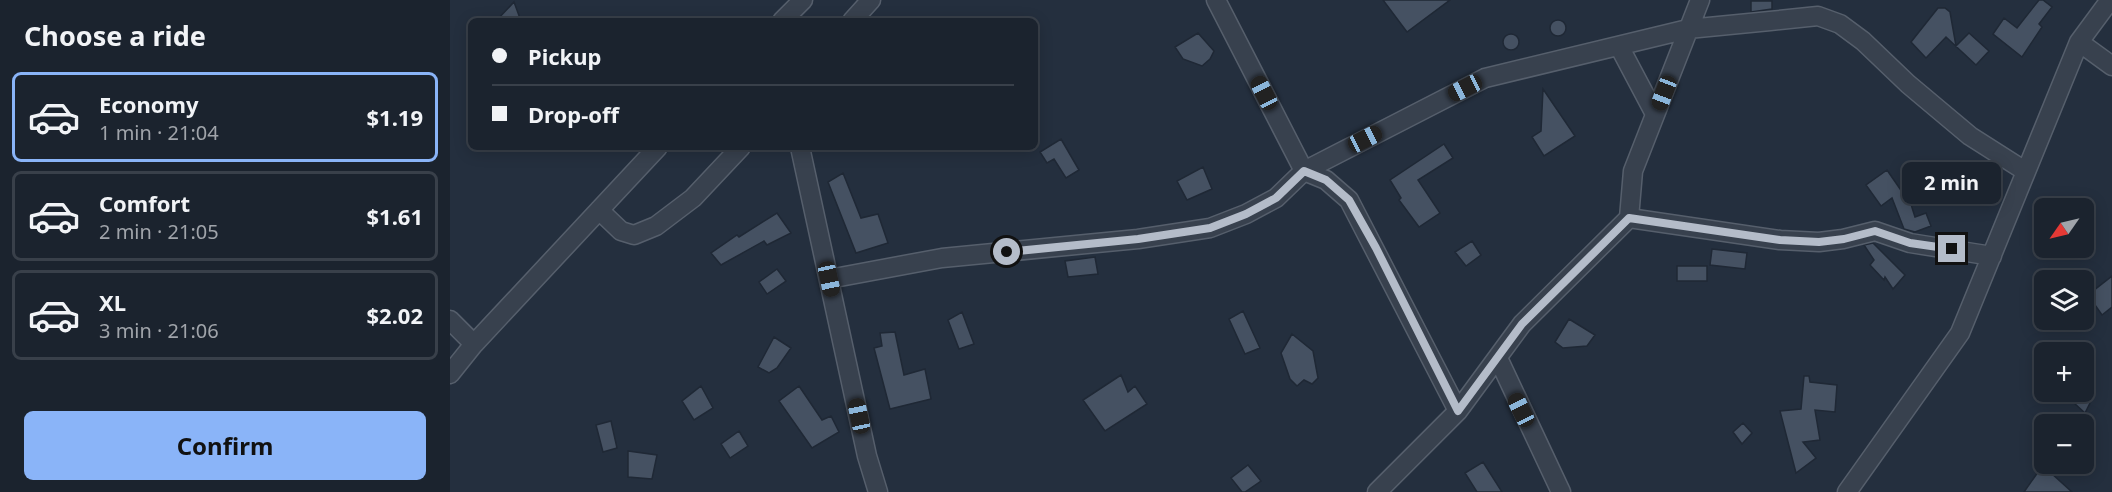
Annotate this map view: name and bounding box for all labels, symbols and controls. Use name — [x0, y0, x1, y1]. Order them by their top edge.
text: Choose a ride — [24, 17, 206, 54]
text: Pickup — [528, 41, 601, 71]
car — [1445, 72, 1485, 104]
car — [1248, 73, 1280, 113]
car — [1649, 73, 1679, 113]
text: Economy — [99, 89, 198, 119]
icon: car — [27, 90, 81, 144]
text: Drop-off — [528, 99, 619, 129]
text: $1.19 — [366, 102, 423, 132]
text: 1 min · 21:04 — [99, 119, 219, 146]
car — [1345, 123, 1385, 155]
callout: 2 min — [1902, 162, 2002, 204]
text: 2 min — [1924, 169, 1979, 196]
text: Comfort — [99, 188, 190, 218]
icon: car — [27, 189, 81, 243]
north arrow — [2034, 198, 2094, 258]
map controls — [2034, 198, 2094, 474]
text: $1.61 — [366, 201, 423, 231]
text: 2 min · 21:05 — [99, 218, 219, 245]
route end — [1938, 235, 1965, 262]
route start — [993, 238, 1020, 265]
car — [816, 260, 842, 298]
button: layers — [2034, 270, 2094, 330]
text: XL — [99, 287, 126, 317]
icon: car — [27, 288, 81, 342]
text: $2.02 — [366, 300, 423, 330]
text: 3 min · 21:06 — [99, 317, 219, 344]
button: + — [2034, 342, 2094, 402]
car — [1505, 390, 1537, 430]
car — [846, 397, 872, 435]
button: Confirm — [24, 411, 426, 480]
button: − — [2034, 414, 2094, 474]

